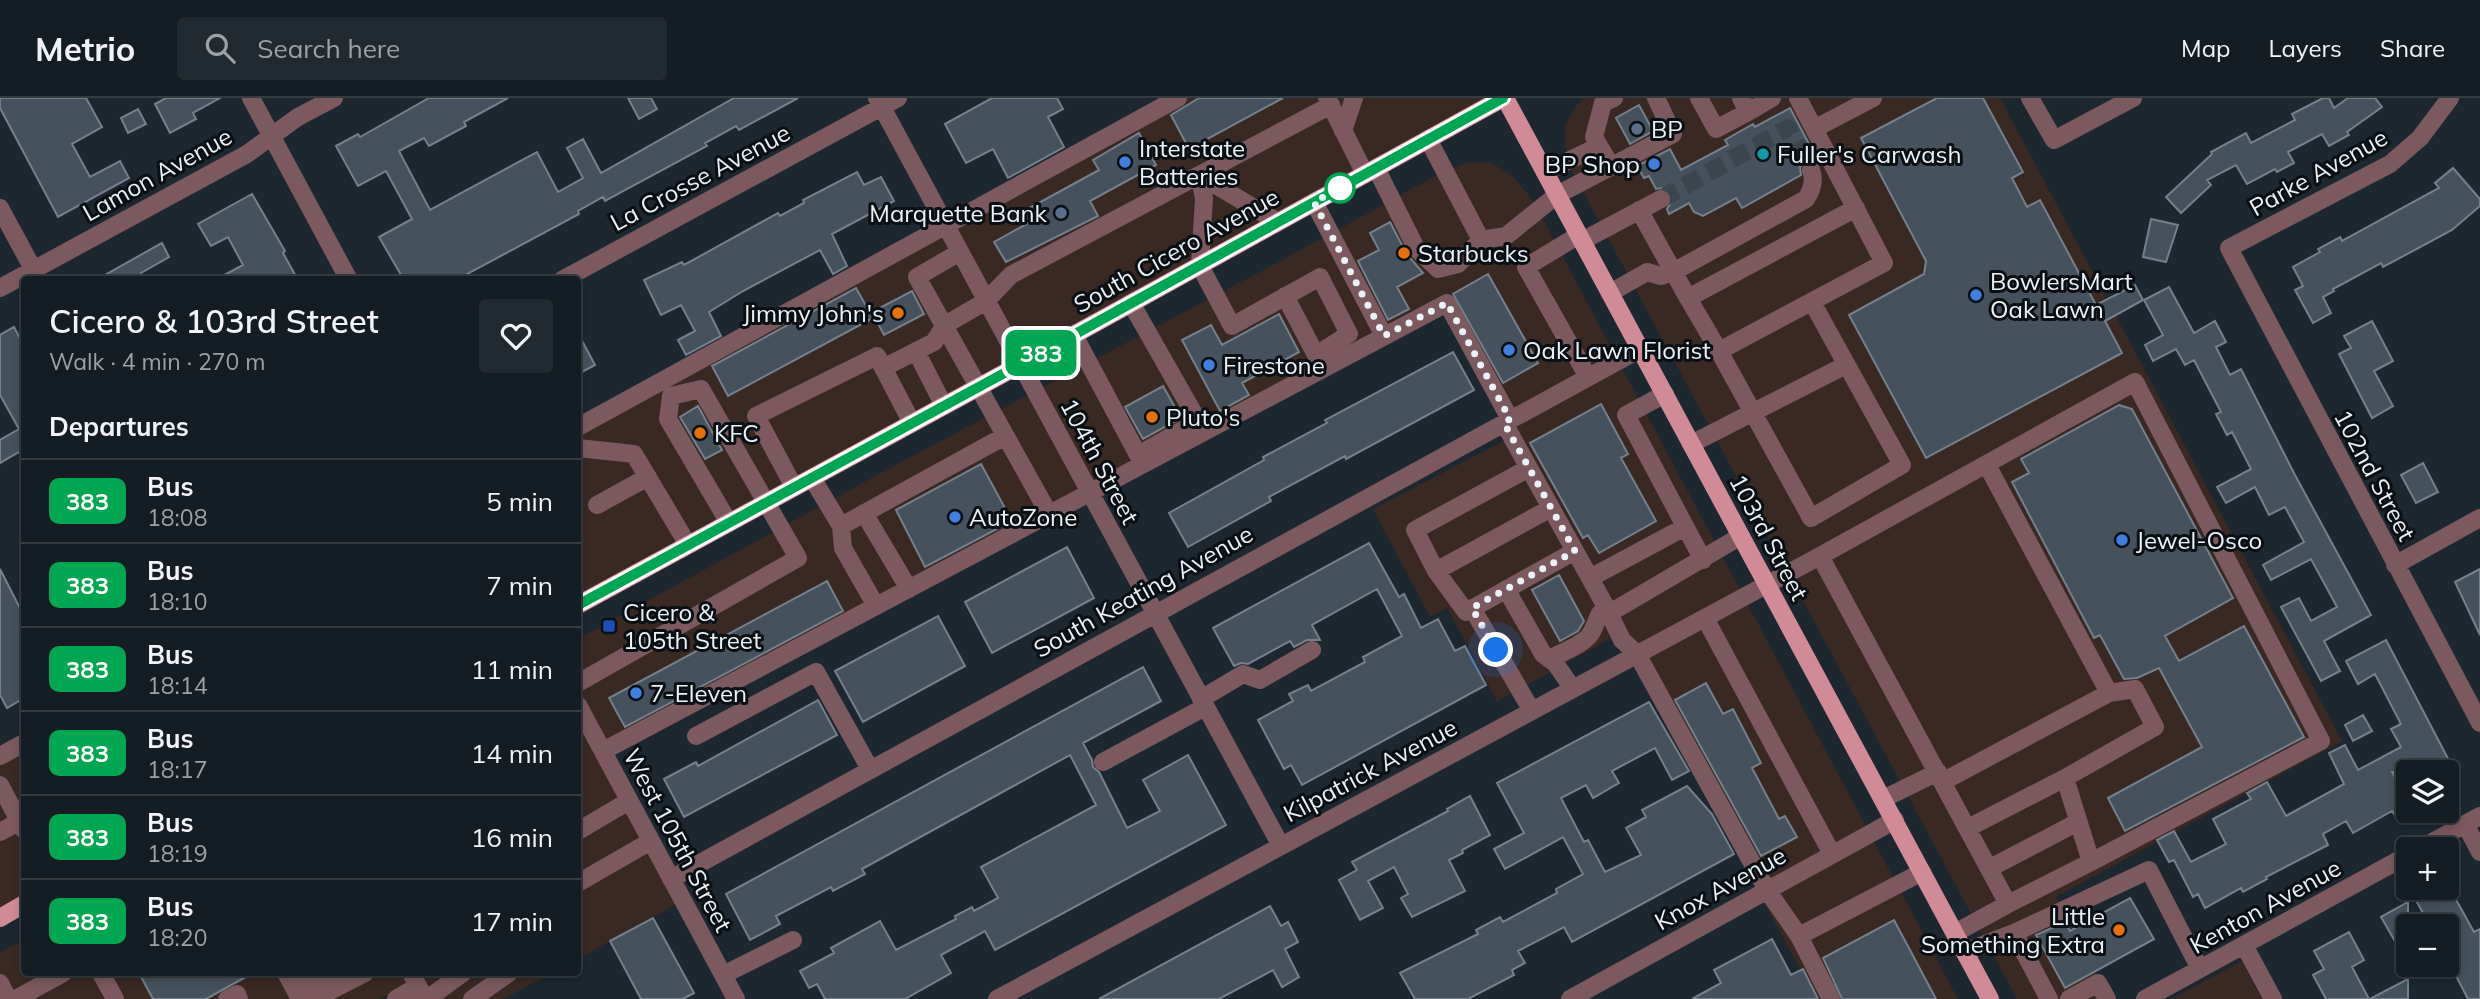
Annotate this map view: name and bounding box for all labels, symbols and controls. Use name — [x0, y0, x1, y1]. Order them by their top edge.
search box — [177, 17, 667, 80]
text: Metrio — [35, 28, 135, 69]
icon: search — [201, 29, 239, 67]
text: Search here — [257, 32, 400, 65]
text: Map — [2181, 33, 2230, 63]
text: Layers — [2268, 33, 2342, 63]
text: Share — [2380, 33, 2445, 63]
place label: BP — [1651, 114, 1683, 144]
street label: La Crosse Avenue — [605, 117, 795, 237]
street label: Lamon Avenue — [77, 121, 237, 227]
marker: BP — [1629, 121, 1645, 137]
street label: Parke Avenue — [2244, 122, 2392, 222]
place label: Interstate Batteries — [1139, 133, 1245, 191]
place label: Fuller's Carwash — [1777, 139, 1962, 169]
marker: Fuller's Carwash — [1755, 146, 1771, 162]
place label: BP Shop — [1545, 149, 1640, 179]
marker: Interstate Batteries — [1117, 154, 1133, 170]
marker: BP Shop — [1646, 156, 1662, 172]
unlabelled marker — [1325, 173, 1355, 203]
street label: South Cicero Avenue — [1068, 181, 1284, 319]
place label: Marquette Bank — [869, 198, 1048, 228]
marker: Marquette Bank — [1053, 205, 1069, 221]
place label: Starbucks — [1418, 238, 1529, 268]
marker: Starbucks — [1396, 245, 1412, 261]
place label: BowlersMart Oak Lawn — [1990, 266, 2133, 324]
marker: BowlersMart Oak Lawn — [1968, 287, 1984, 303]
place label: Jimmy John's — [742, 298, 884, 328]
button: heart — [479, 299, 553, 373]
text: Cicero & 103rd Street — [49, 300, 379, 341]
marker: Jimmy John's — [890, 305, 906, 321]
line badge: 383 — [1001, 330, 1081, 376]
place label: Oak Lawn Florist — [1523, 335, 1711, 365]
text: 383 — [1019, 338, 1063, 368]
marker: Oak Lawn Florist — [1501, 342, 1517, 358]
text: Walk · 4 min · 270 m — [49, 347, 266, 376]
place label: Firestone — [1223, 350, 1325, 380]
marker: Firestone — [1201, 357, 1217, 373]
street label: 104th Street — [1054, 393, 1146, 529]
place label: Pluto's — [1166, 402, 1240, 432]
street label: 102nd Street — [2328, 404, 2422, 546]
marker: Pluto's — [1144, 409, 1160, 425]
text: Departures — [49, 410, 189, 443]
place label: KFC — [714, 418, 759, 448]
marker: KFC — [692, 425, 708, 441]
street label: 103rd Street — [1723, 469, 1815, 605]
text: Bus — [147, 470, 193, 503]
text: 5 min — [486, 485, 553, 518]
text: 383 — [66, 486, 109, 516]
place label: AutoZone — [969, 502, 1077, 532]
text: 18:08 — [147, 503, 207, 532]
marker: AutoZone — [947, 509, 963, 525]
street label: South Keating Avenue — [1028, 518, 1258, 664]
place label: Jewel-Osco — [2136, 525, 2262, 555]
marker: Jewel-Osco — [2114, 532, 2130, 548]
text: Bus — [147, 554, 193, 587]
text: 7 min — [486, 569, 553, 602]
text: 383 — [66, 570, 109, 600]
text: 18:10 — [147, 587, 207, 616]
place label: Cicero & 105th Street — [623, 597, 761, 655]
marker: Cicero & 105th Street — [601, 618, 617, 634]
your location — [1478, 632, 1513, 667]
text: Bus — [147, 638, 193, 671]
text: 11 min — [471, 653, 553, 686]
text: 383 — [66, 654, 109, 684]
text: 18:14 — [147, 671, 207, 700]
place label: 7-Eleven — [650, 678, 747, 708]
marker: 7-Eleven — [628, 685, 644, 701]
street label: Kilpatrick Avenue — [1278, 712, 1462, 828]
text: Bus — [147, 722, 193, 755]
text: 14 min — [471, 737, 553, 770]
text: 383 — [66, 738, 109, 768]
street label: West 105th Street — [617, 743, 739, 937]
text: 18:17 — [147, 755, 207, 784]
map controls — [2396, 760, 2459, 977]
button: layers — [2396, 760, 2459, 823]
text: Bus — [147, 806, 193, 839]
text: 16 min — [471, 821, 553, 854]
text: 383 — [66, 822, 109, 852]
button: + — [2396, 837, 2459, 900]
text: 18:19 — [147, 839, 207, 868]
street label: Knox Avenue — [1649, 840, 1791, 936]
street label: Kenton Avenue — [2184, 852, 2346, 960]
text: Bus — [147, 890, 193, 923]
place label: Little Something Extra — [1921, 901, 2105, 959]
text: 17 min — [471, 905, 553, 938]
text: 383 — [66, 906, 109, 936]
button: − — [2396, 914, 2459, 977]
marker: Little Something Extra — [2111, 922, 2127, 938]
text: 18:20 — [147, 923, 207, 952]

